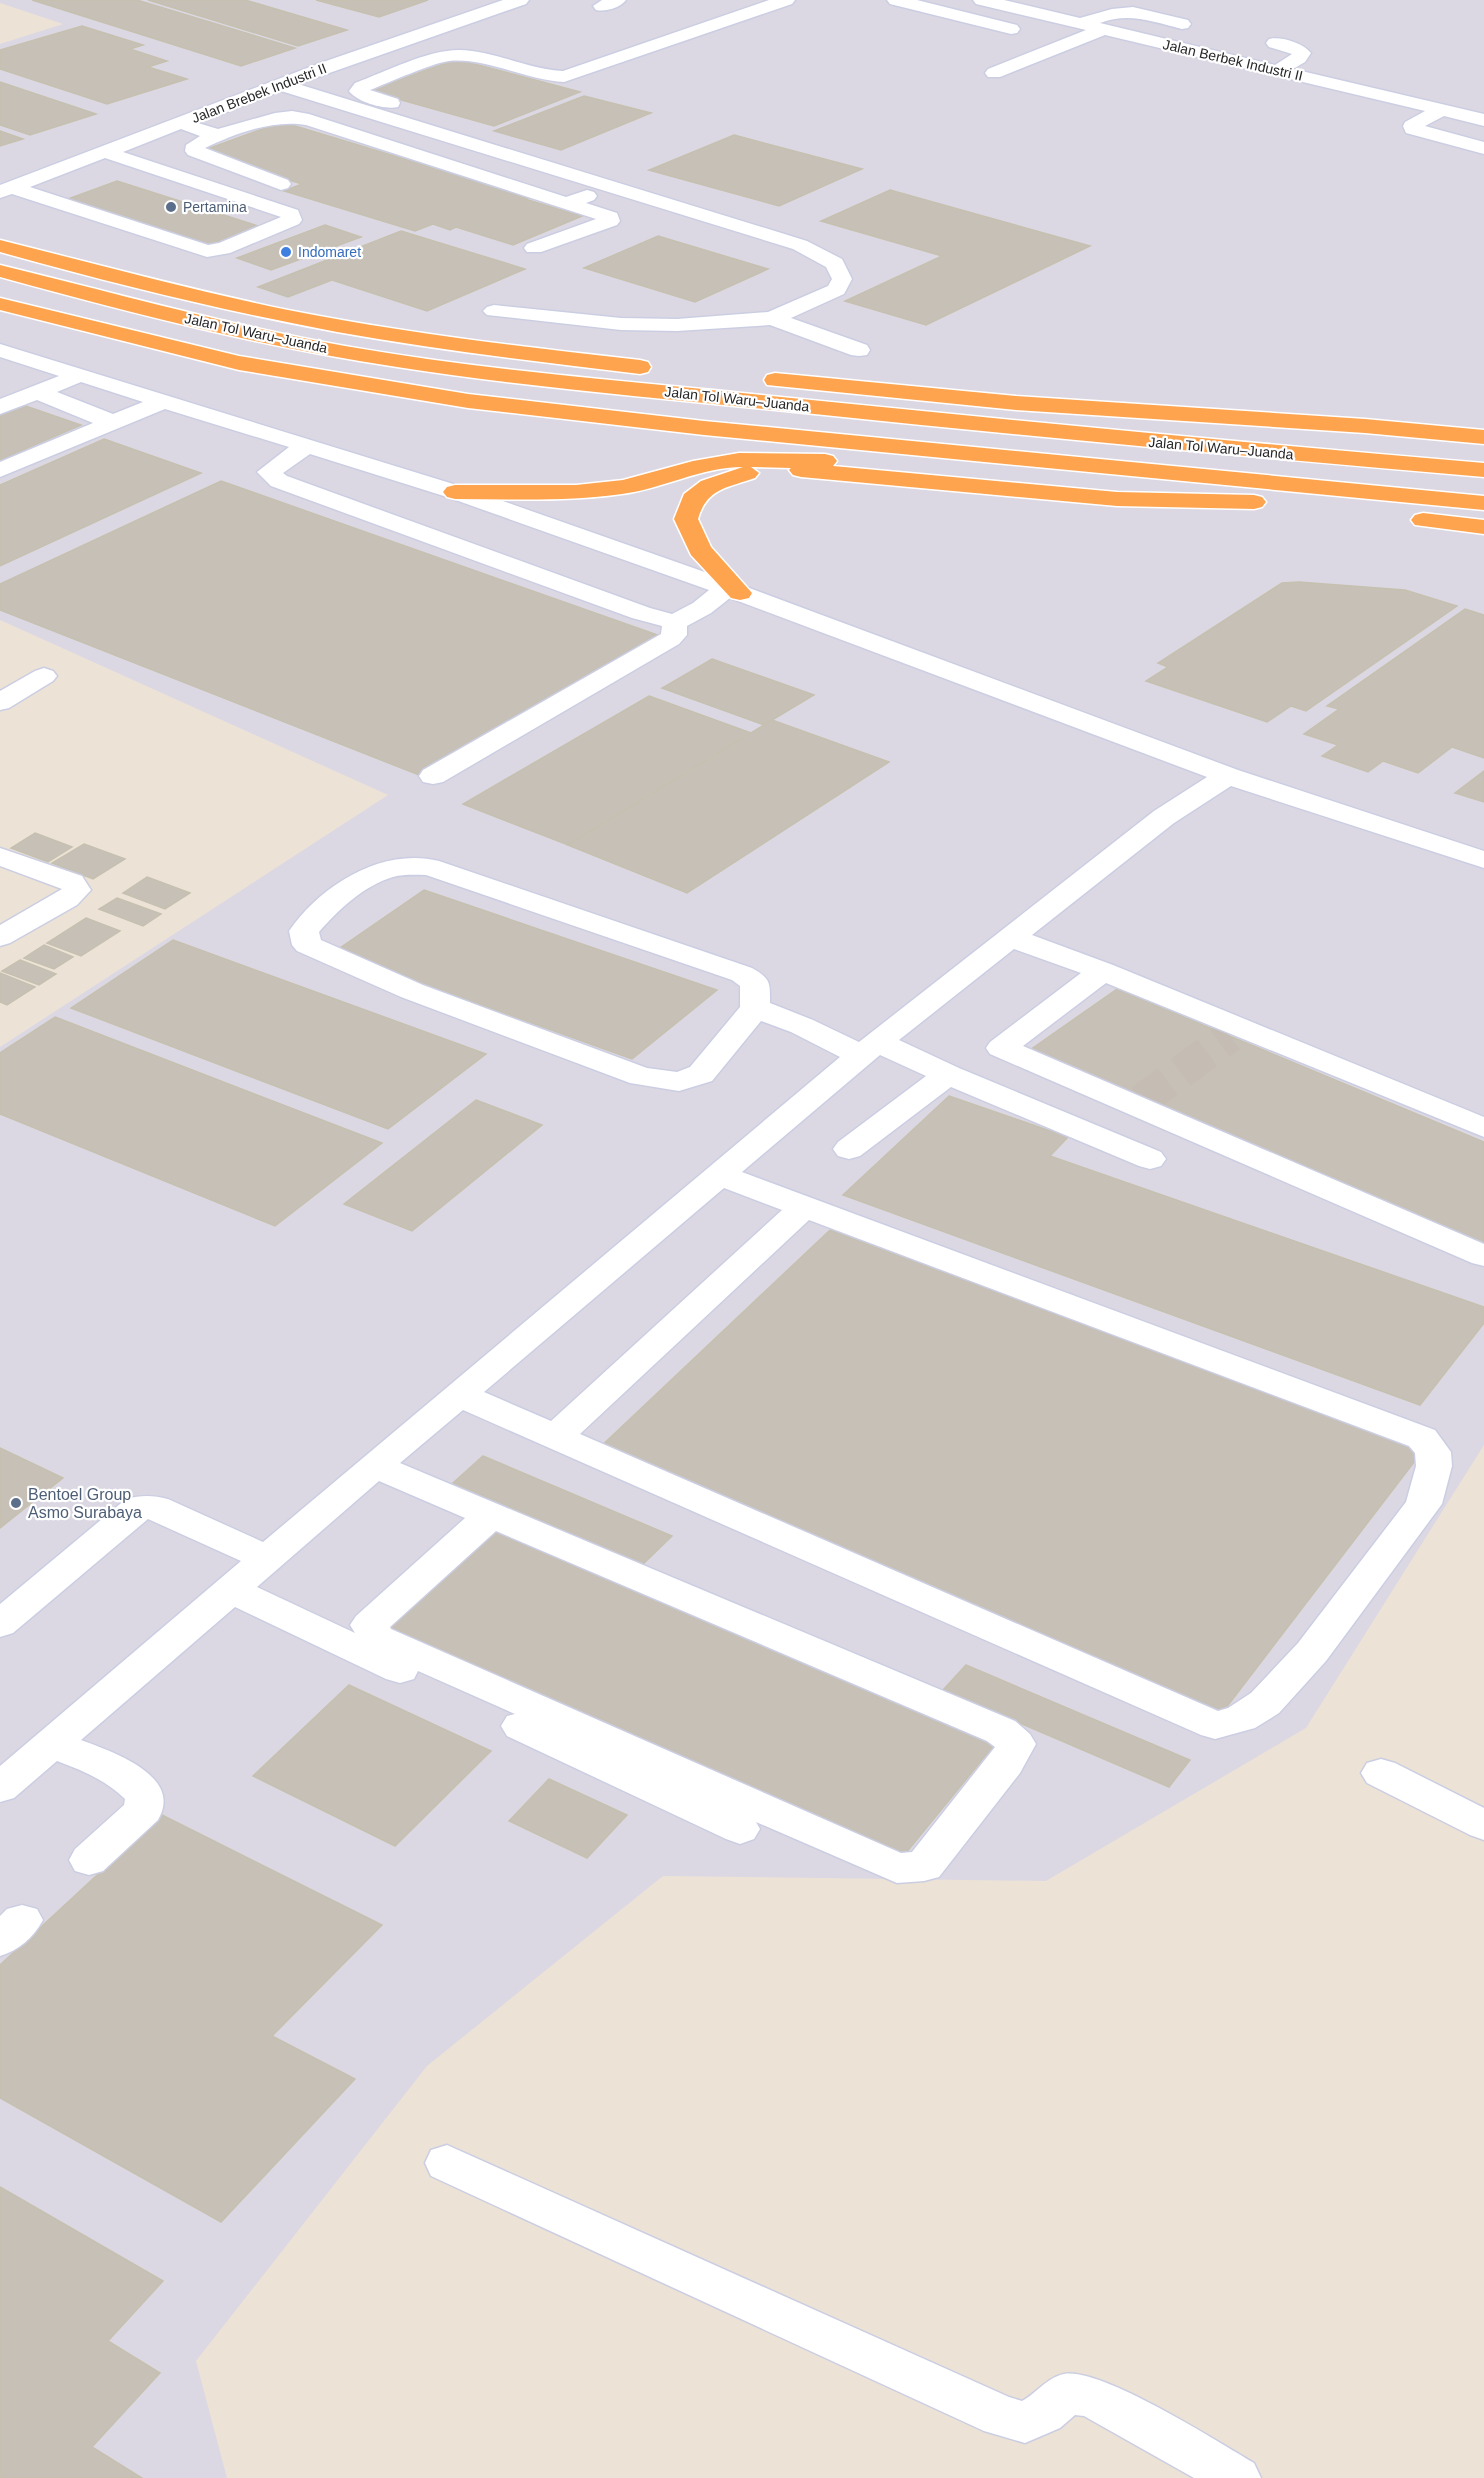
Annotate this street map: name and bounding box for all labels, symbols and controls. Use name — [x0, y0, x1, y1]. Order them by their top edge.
street label: Jalan Berbek Industri II — [1161, 36, 1305, 84]
street label: Jalan Brebek Industri II — [189, 60, 329, 126]
place label: Pertamina — [183, 199, 247, 215]
marker: Pertamina — [164, 200, 178, 214]
place label: Indomaret — [298, 244, 361, 260]
marker: Indomaret — [279, 245, 293, 259]
street label: Jalan Tol Waru–Juanda — [183, 310, 329, 356]
street label: Jalan Tol Waru–Juanda — [664, 383, 810, 415]
street label: Jalan Tol Waru–Juanda — [1148, 434, 1294, 462]
place label: Bentoel Group Asmo Surabaya — [28, 1486, 142, 1521]
marker: Bentoel Group Asmo Surabaya — [9, 1496, 23, 1510]

